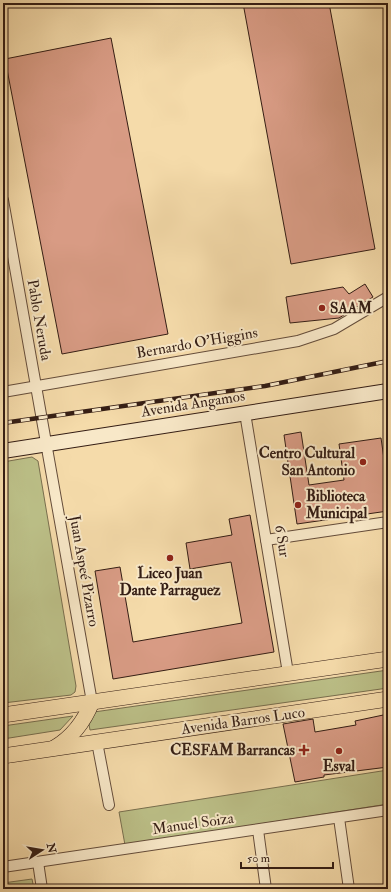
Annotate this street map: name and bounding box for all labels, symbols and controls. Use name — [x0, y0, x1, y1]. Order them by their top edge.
street label: Pablo Neruda — [22, 278, 56, 363]
place label: SAAM — [330, 299, 372, 318]
marker: SAAM — [317, 303, 327, 313]
street label: Bernardo O'Higgins — [135, 323, 259, 363]
street label: Avenida Angamos — [139, 386, 246, 422]
place label: Centro Cultural San Antonio — [259, 444, 356, 480]
marker: Centro Cultural San Antonio — [358, 457, 368, 467]
place label: Biblioteca Municipal — [305, 487, 367, 524]
marker: Biblioteca Municipal — [293, 500, 303, 510]
street label: Juan Aspeé Pizarro — [64, 513, 103, 628]
street label: 6 Sur — [270, 524, 294, 559]
marker: Liceo Juan Dante Parraguez — [165, 553, 175, 563]
place label: Liceo Juan Dante Parraguez — [119, 564, 221, 601]
street label: Avenida Barros Luco — [179, 703, 306, 739]
place label: CESFAM Barrancas — [170, 741, 295, 760]
marker: CESFAM Barrancas — [298, 744, 310, 756]
marker: Esval — [334, 746, 344, 756]
place label: Esval — [323, 757, 355, 776]
street label: Manuel Soiza — [151, 809, 236, 839]
north arrow — [22, 830, 62, 870]
text: N — [44, 841, 59, 855]
scale bar — [241, 844, 333, 870]
text: 50 m — [247, 851, 271, 866]

